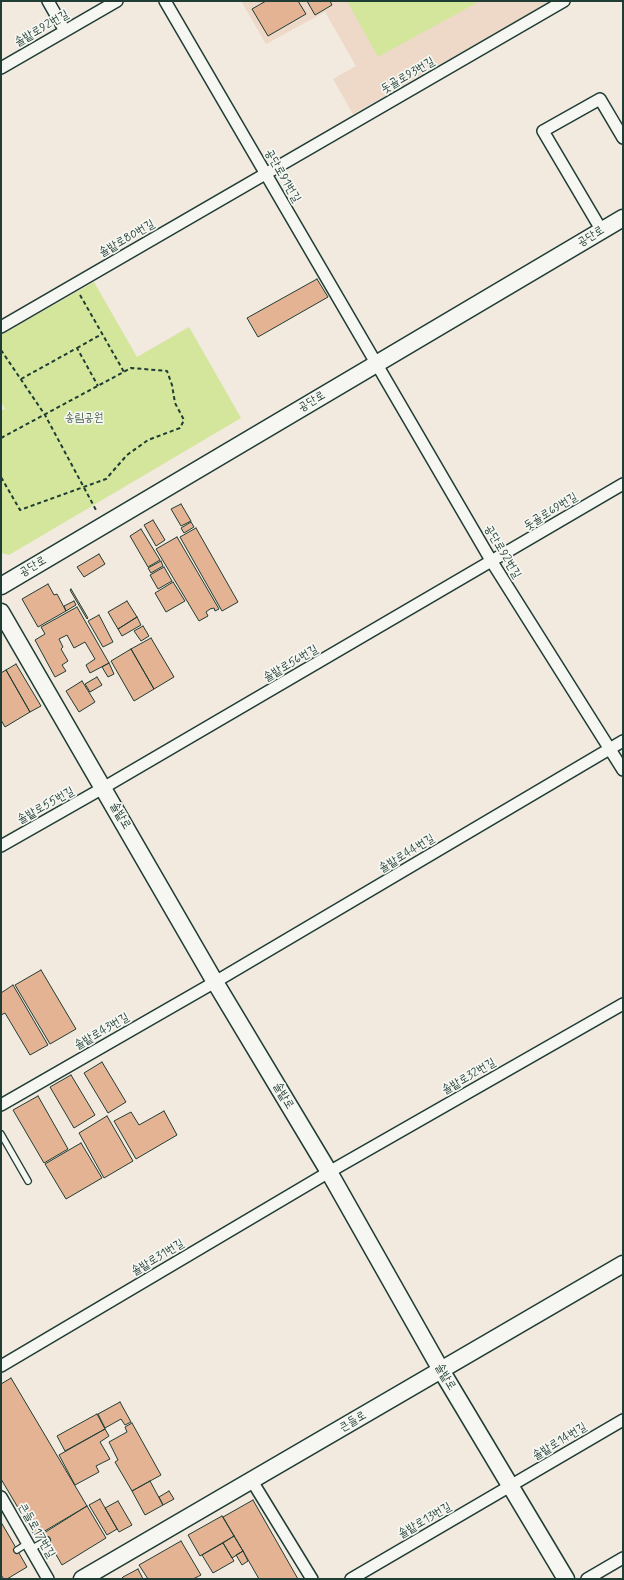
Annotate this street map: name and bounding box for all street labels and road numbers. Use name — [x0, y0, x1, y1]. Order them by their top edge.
street label: 솔밭로92번길 — [12, 8, 72, 50]
street label: 돗골로93번길 — [379, 55, 437, 97]
street label: 공단로91번길 — [261, 147, 303, 205]
street label: 솔밭로80번길 — [97, 217, 157, 261]
street label: 공단로 — [575, 223, 607, 251]
street label: 공단로 — [296, 389, 328, 415]
street label: 돗골로69번길 — [521, 490, 581, 534]
street label: 공단로92번길 — [480, 523, 524, 581]
street label: 공단로 — [17, 554, 49, 580]
street label: 솔밭로56번길 — [261, 643, 321, 685]
street label: 솔밭로55번길 — [15, 785, 77, 827]
street label: 솔밭로 — [107, 800, 133, 832]
street label: 솔밭로44번길 — [377, 832, 437, 876]
street label: 솔밭로43번길 — [72, 1011, 132, 1053]
street label: 솔밭로32번길 — [440, 1056, 498, 1098]
street label: 솔밭로 — [269, 1080, 297, 1112]
street label: 솔밭로31번길 — [129, 1237, 187, 1279]
street label: 솔밭로 — [431, 1361, 459, 1393]
street label: 큰들로 — [337, 1409, 369, 1435]
street label: 솔밭로14번길 — [530, 1420, 590, 1464]
street label: 솔밭로13번길 — [396, 1500, 454, 1542]
street label: 큰들로17번길 — [15, 1501, 57, 1561]

